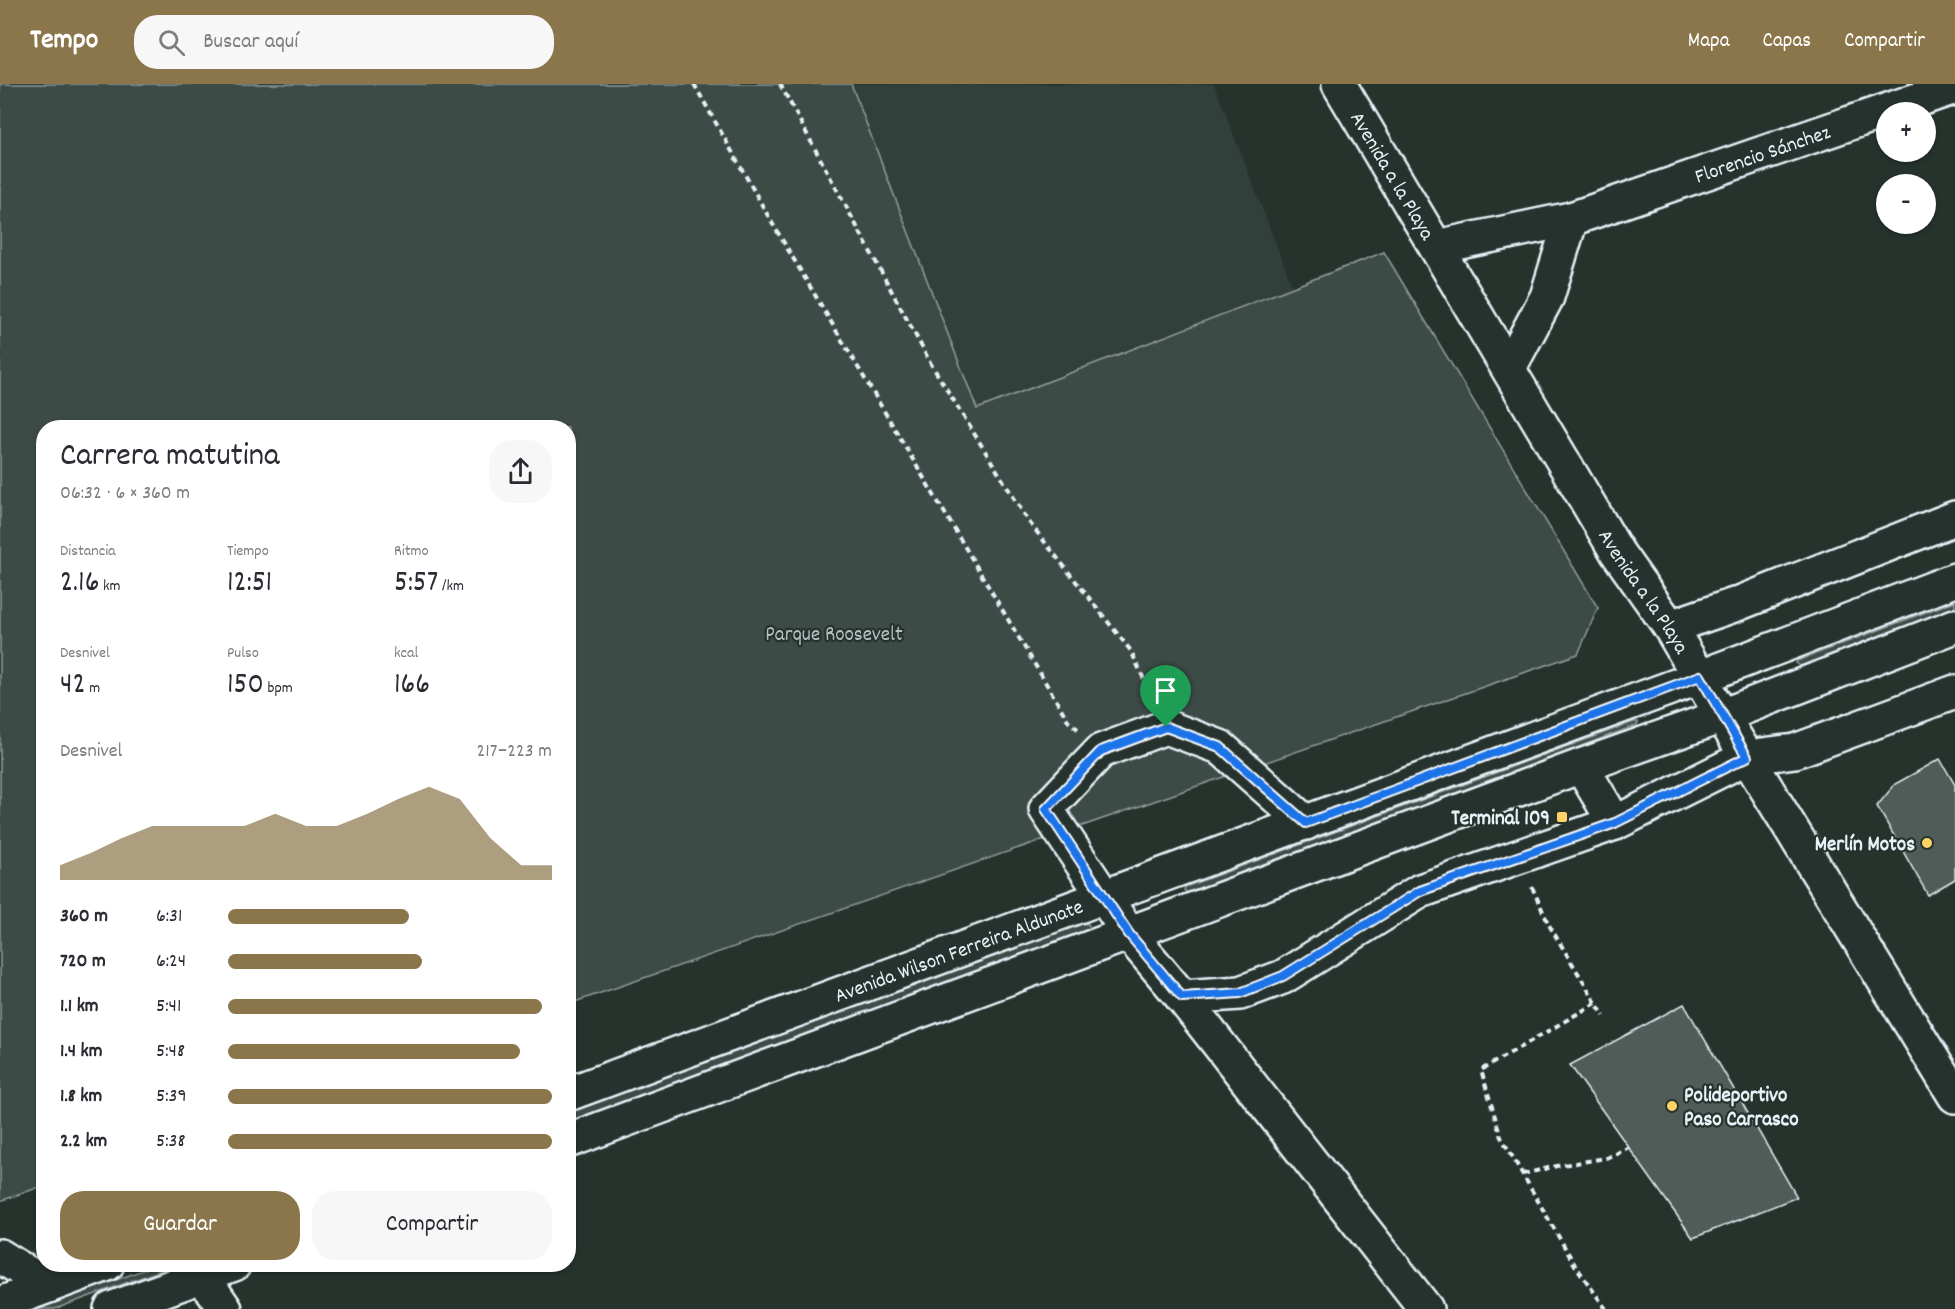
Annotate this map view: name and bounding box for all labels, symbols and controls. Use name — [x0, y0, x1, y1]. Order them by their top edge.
search box — [134, 15, 554, 69]
text: Tempo — [30, 22, 98, 62]
icon: search — [155, 26, 188, 59]
text: Buscar aquí — [203, 27, 298, 58]
text: Mapa — [1688, 27, 1730, 57]
text: Capas — [1763, 27, 1811, 57]
text: Compartir — [1844, 27, 1925, 57]
map controls — [1876, 102, 1936, 234]
button: + — [1876, 102, 1936, 162]
street label: Avenida a la Playa — [1341, 107, 1441, 248]
street label: Florencio Sánchez — [1691, 119, 1835, 193]
button: − — [1876, 174, 1936, 234]
text: Carrera matutina — [60, 434, 280, 481]
button: share — [489, 440, 552, 503]
text: 06:32 · 6 × 360 m — [60, 480, 190, 508]
street label: Avenida a la Playa — [1589, 525, 1695, 661]
text: Distancia — [60, 540, 116, 563]
text: Tiempo — [227, 540, 269, 563]
text: Ritmo — [394, 540, 429, 563]
text: 2.16 — [60, 563, 99, 606]
text: 12:51 — [227, 563, 272, 606]
text: 5:57 — [394, 563, 438, 606]
text: km — [99, 575, 121, 598]
text: /km — [438, 575, 464, 598]
park label: Parque Roosevelt — [765, 621, 903, 651]
text: Desnivel — [60, 642, 110, 665]
text: Pulso — [227, 642, 259, 665]
text: kcal — [394, 642, 418, 665]
text: 42 — [60, 665, 86, 708]
text: 150 — [227, 665, 264, 708]
text: 166 — [394, 665, 430, 708]
pin — [1140, 665, 1191, 727]
icon: arrive — [1149, 674, 1182, 707]
text: m — [86, 677, 100, 700]
text: bpm — [264, 677, 293, 700]
text: Desnivel — [60, 738, 122, 766]
text: 217–223 m — [477, 738, 552, 766]
place label: Terminal 109 — [1451, 805, 1550, 835]
marker: Terminal 109 — [1555, 810, 1569, 824]
place label: Merlín Motos — [1815, 831, 1915, 861]
marker: Merlín Motos — [1920, 836, 1934, 850]
street label: Avenida Wilson Ferreira Aldunate — [831, 894, 1088, 1013]
text: 360 m — [60, 903, 108, 931]
text: 6:31 — [156, 903, 182, 931]
text: 720 m — [60, 948, 106, 976]
text: 6:24 — [156, 948, 186, 976]
text: 1.1 km — [60, 993, 99, 1021]
text: 5:41 — [156, 993, 181, 1021]
text: 1.4 km — [60, 1038, 103, 1066]
text: 5:48 — [156, 1038, 185, 1066]
place label: Polideportivo Paso Carrasco — [1684, 1082, 1799, 1136]
text: 1.8 km — [60, 1083, 102, 1111]
text: 5:39 — [156, 1083, 187, 1111]
marker: Polideportivo Paso Carrasco — [1665, 1099, 1679, 1113]
text: 2.2 km — [60, 1128, 107, 1156]
text: 5:38 — [156, 1128, 185, 1156]
button: Guardar — [60, 1191, 300, 1260]
button: Compartir — [312, 1191, 552, 1260]

